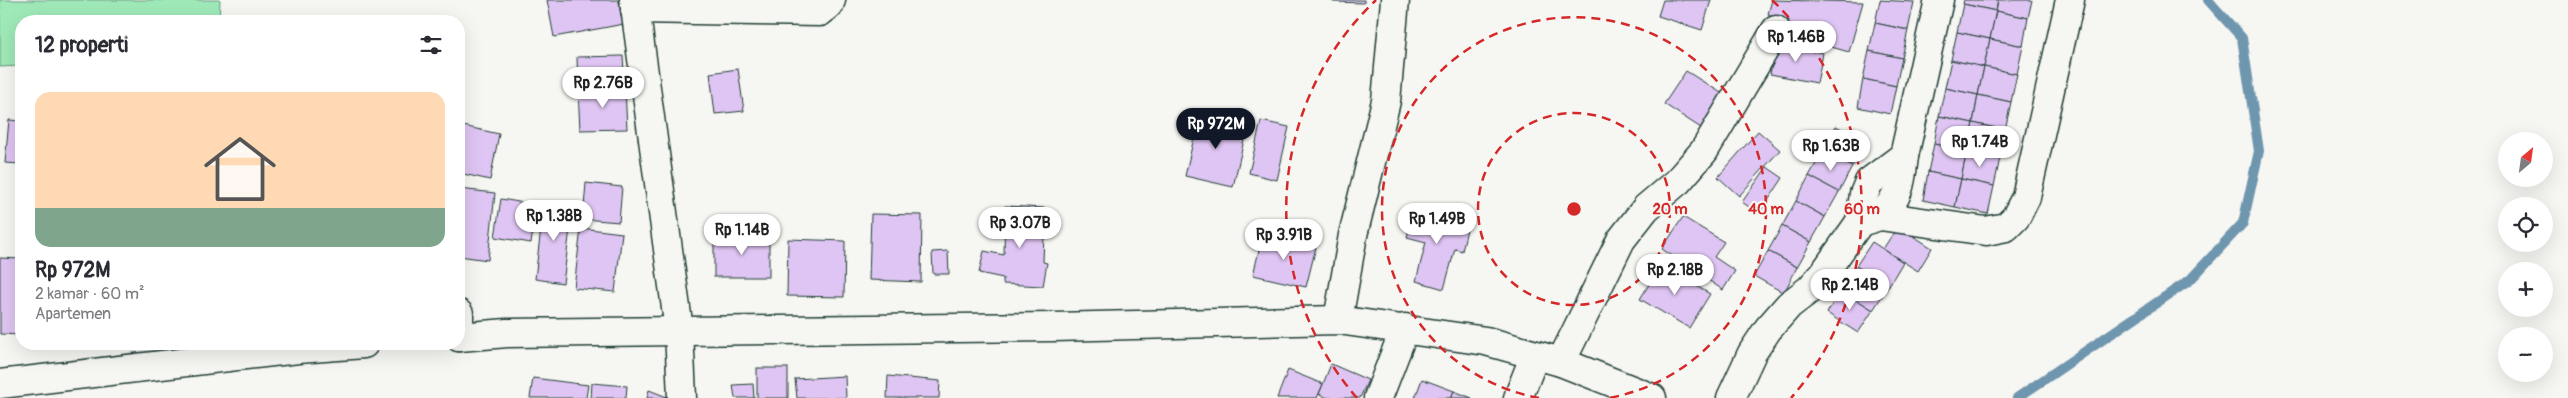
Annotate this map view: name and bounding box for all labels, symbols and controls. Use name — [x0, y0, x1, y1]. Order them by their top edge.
pin: Rp 1.46B — [1744, 20, 1848, 63]
text: Rp 1.46B — [1767, 27, 1825, 47]
icon: filters — [417, 31, 445, 59]
text: 12 properti — [35, 32, 128, 59]
pin: Rp 2.76B — [551, 66, 655, 109]
text: Rp 2.76B — [573, 73, 633, 93]
pin: Rp 972M — [1170, 108, 1262, 150]
text: Rp 972M — [1187, 114, 1245, 134]
icon: home — [195, 124, 285, 214]
pin: Rp 1.74B — [1928, 126, 2032, 168]
pin: Rp 1.63B — [1779, 130, 1883, 172]
text: Rp 1.74B — [1952, 132, 2008, 152]
north arrow — [2498, 132, 2552, 188]
map controls — [2498, 132, 2553, 382]
text: Rp 1.63B — [1802, 136, 1860, 156]
button: locate — [2498, 197, 2553, 252]
pin: Rp 1.38B — [502, 200, 606, 242]
centre of rings — [1565, 200, 1583, 218]
text: 20 m — [1652, 200, 1688, 219]
text: 40 m — [1748, 200, 1784, 219]
text: 60 m — [1844, 200, 1880, 219]
pin: Rp 1.49B — [1385, 202, 1489, 245]
text: Rp 1.38B — [526, 206, 582, 226]
pin: Rp 3.07B — [968, 206, 1072, 249]
text: Rp 1.49B — [1409, 209, 1465, 229]
text: Rp 3.07B — [989, 213, 1051, 233]
pin: Rp 1.14B — [690, 214, 794, 256]
pin: Rp 3.91B — [1232, 218, 1336, 261]
text: Rp 1.14B — [715, 220, 769, 240]
text: Rp 3.91B — [1256, 225, 1312, 245]
pin: Rp 2.18B — [1623, 254, 1727, 296]
text: Rp 972M — [35, 257, 110, 284]
text: Rp 2.18B — [1647, 260, 1703, 280]
button: + — [2498, 262, 2553, 317]
pin: Rp 2.14B — [1798, 268, 1902, 311]
text: Rp 2.14B — [1821, 275, 1879, 295]
text: 2 kamar · 60 m² — [35, 284, 144, 304]
text: Apartemen — [35, 304, 111, 324]
button: − — [2498, 327, 2553, 382]

